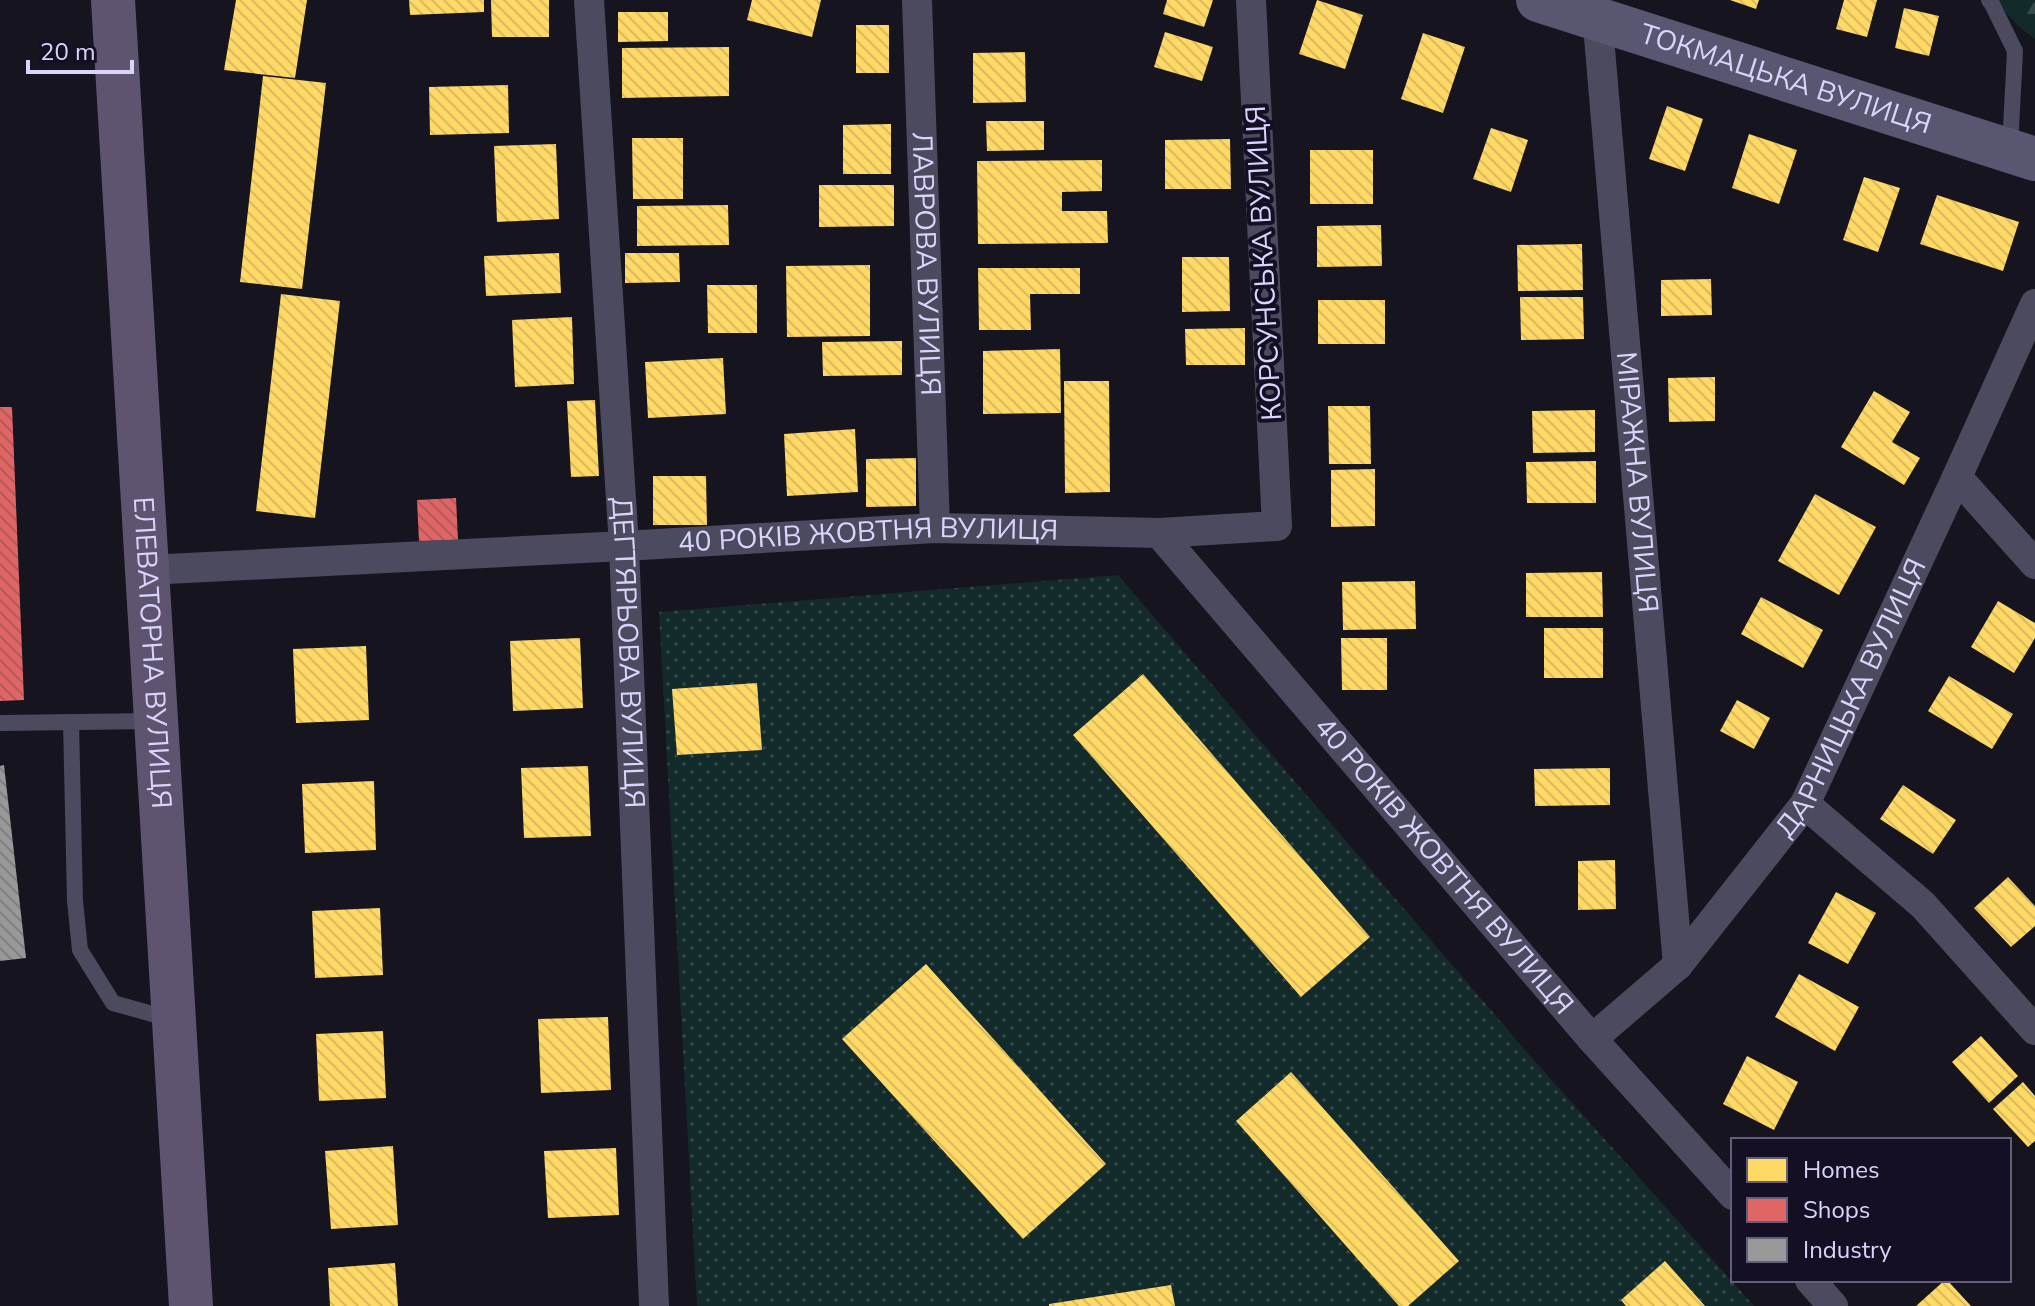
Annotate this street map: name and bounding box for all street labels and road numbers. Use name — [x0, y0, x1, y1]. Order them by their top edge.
street label: ТОКМАЦЬКА ВУЛИЦЯ — [1635, 15, 1936, 144]
street label: КОРСУНСЬКА ВУЛИЦЯ — [1237, 104, 1291, 422]
street label: ЛАВРОВА ВУЛИЦЯ — [903, 131, 949, 396]
street label: МІРАЖНА ВУЛИЦЯ — [1607, 350, 1667, 614]
street label: ЕЛЕВАТОРНА ВУЛИЦЯ — [124, 496, 180, 810]
street label: ДЕГТЯРЬОВА ВУЛИЦЯ — [602, 496, 653, 809]
street label: 40 РОКІВ ЖОВТНЯ ВУЛИЦЯ — [677, 509, 1059, 562]
street label: ДАРНИЦЬКА ВУЛИЦЯ — [1767, 552, 1935, 845]
street label: 40 РОКІВ ЖОВТНЯ ВУЛИЦЯ — [1306, 709, 1582, 1023]

